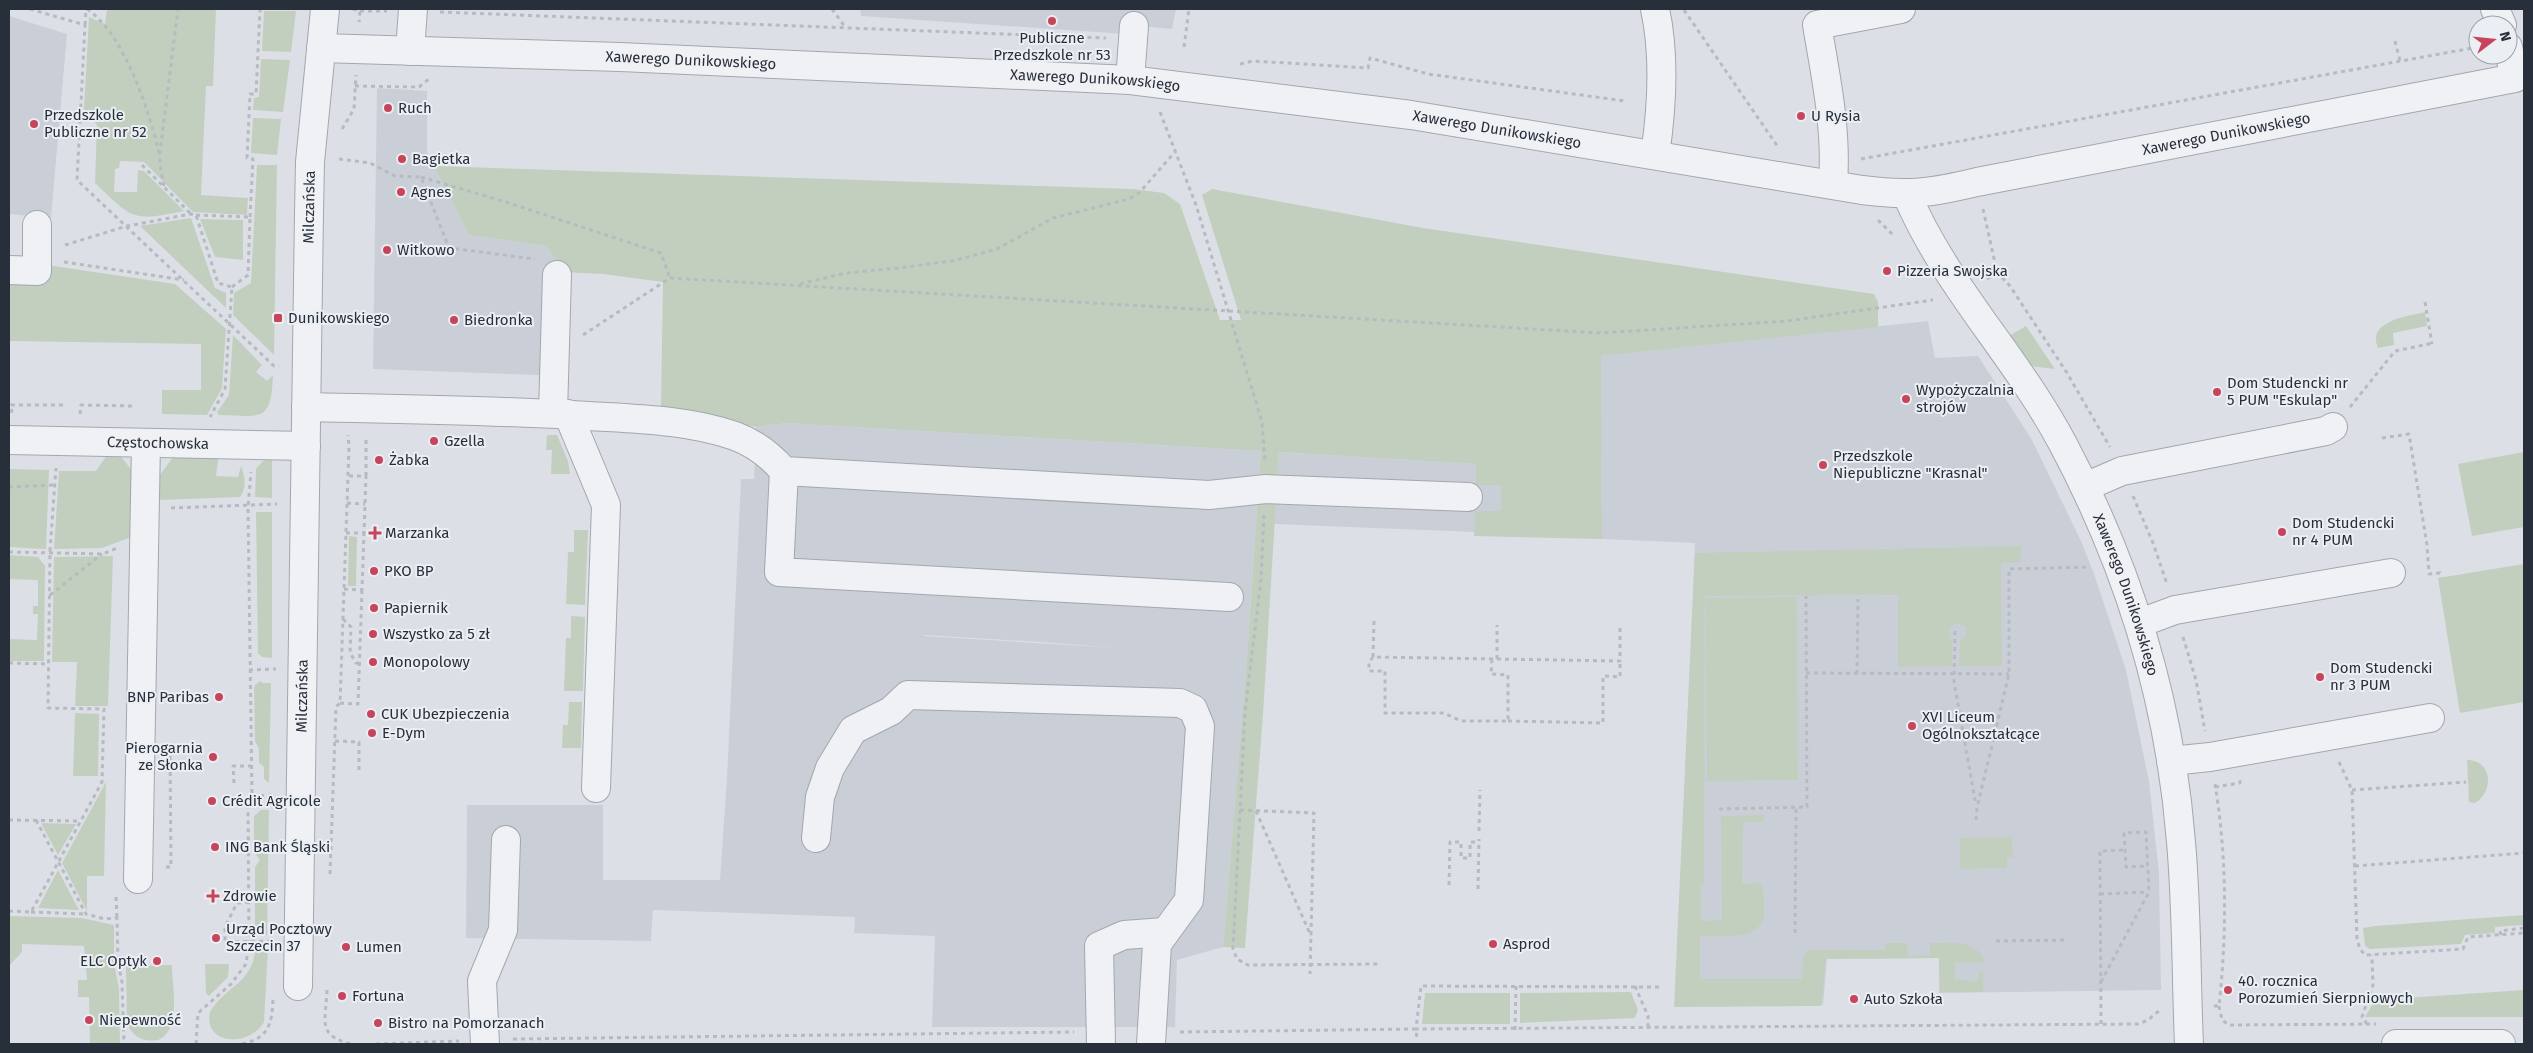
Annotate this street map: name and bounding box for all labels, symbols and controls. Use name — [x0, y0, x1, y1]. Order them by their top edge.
marker: Publiczne Przedszkole nr 53 — [1046, 15, 1058, 27]
north arrow — [2468, 15, 2518, 65]
place label: Publiczne Przedszkole nr 53 — [993, 29, 1111, 64]
text: N — [2496, 30, 2514, 43]
street label: Xawerego Dunikowskiego — [605, 48, 777, 73]
street label: Xawerego Dunikowskiego — [1010, 66, 1181, 95]
place label: Ruch — [398, 99, 432, 117]
marker: Ruch — [382, 102, 394, 114]
place label: Przedszkole Publiczne nr 52 — [44, 106, 147, 141]
street label: Xawerego Dunikowskiego — [1411, 106, 1583, 152]
place label: U Rysia — [1811, 107, 1861, 125]
street label: Xawerego Dunikowskiego — [2141, 109, 2312, 159]
marker: U Rysia — [1795, 110, 1807, 122]
marker: Przedszkole Publiczne nr 52 — [28, 118, 40, 130]
place label: Bagietka — [412, 150, 470, 168]
marker: Bagietka — [396, 153, 408, 165]
street label: Milczańska — [300, 170, 319, 244]
place label: Agnes — [411, 183, 451, 201]
marker: Agnes — [395, 186, 407, 198]
place label: Witkowo — [397, 241, 455, 259]
marker: Witkowo — [381, 244, 393, 256]
place label: Pizzeria Swojska — [1897, 262, 2008, 280]
marker: Pizzeria Swojska — [1881, 265, 1893, 277]
place label: Dunikowskiego — [288, 309, 390, 327]
place label: Biedronka — [464, 311, 533, 329]
marker: Dunikowskiego — [272, 312, 284, 324]
marker: Biedronka — [448, 314, 460, 326]
place label: Dom Studencki nr 5 PUM "Eskulap" — [2227, 374, 2348, 409]
place label: Wypożyczalnia strojów — [1916, 381, 2014, 416]
marker: Dom Studencki nr 5 PUM "Eskulap" — [2211, 386, 2223, 398]
marker: Wypożyczalnia strojów — [1900, 393, 1912, 405]
place label: Gzella — [444, 432, 485, 450]
street label: Częstochowska — [107, 433, 209, 453]
marker: Gzella — [428, 435, 440, 447]
place label: Przedszkole Niepubliczne "Krasnal" — [1833, 447, 1988, 482]
place label: Żabka — [389, 451, 429, 469]
marker: Żabka — [373, 454, 385, 466]
marker: Przedszkole Niepubliczne "Krasnal" — [1817, 459, 1829, 471]
street label: Xawerego Dunikowskiego — [2089, 511, 2162, 678]
place label: Dom Studencki nr 4 PUM — [2292, 514, 2395, 549]
place label: Marzanka — [385, 524, 449, 542]
marker: Dom Studencki nr 4 PUM — [2276, 526, 2288, 538]
marker: Marzanka — [369, 527, 381, 539]
place label: PKO BP — [384, 562, 434, 580]
marker: PKO BP — [368, 565, 380, 577]
place label: Papiernik — [384, 599, 448, 617]
marker: Papiernik — [368, 602, 380, 614]
place label: Wszystko za 5 zł — [383, 625, 490, 643]
marker: Wszystko za 5 zł — [367, 628, 379, 640]
place label: Monopolowy — [383, 653, 470, 671]
marker: Monopolowy — [367, 656, 379, 668]
street label: Milczańska — [293, 659, 312, 733]
place label: Dom Studencki nr 3 PUM — [2330, 659, 2433, 694]
marker: Dom Studencki nr 3 PUM — [2314, 671, 2326, 683]
place label: BNP Paribas — [127, 688, 209, 706]
marker: BNP Paribas — [213, 691, 225, 703]
place label: CUK Ubezpieczenia — [381, 705, 510, 723]
marker: CUK Ubezpieczenia — [365, 708, 377, 720]
place label: XVI Liceum Ogólnokształcące — [1922, 708, 2040, 743]
marker: XVI Liceum Ogólnokształcące — [1906, 720, 1918, 732]
place label: E-Dym — [382, 724, 426, 742]
marker: E-Dym — [366, 727, 378, 739]
place label: Pierogarnia ze Słonka — [125, 739, 203, 774]
marker: Pierogarnia ze Słonka — [207, 751, 219, 763]
place label: Crédit Agricole — [222, 792, 321, 810]
marker: Crédit Agricole — [206, 795, 218, 807]
place label: ING Bank Śląski — [225, 838, 330, 856]
marker: ING Bank Śląski — [209, 841, 221, 853]
place label: Zdrowie — [223, 887, 277, 905]
marker: Zdrowie — [207, 890, 219, 902]
place label: Urząd Pocztowy Szczecin 37 — [226, 920, 332, 955]
marker: Urząd Pocztowy Szczecin 37 — [210, 932, 222, 944]
place label: Asprod — [1503, 935, 1551, 953]
place label: Lumen — [356, 938, 402, 956]
marker: Asprod — [1487, 938, 1499, 950]
marker: Lumen — [340, 941, 352, 953]
place label: ELC Optyk — [80, 952, 147, 970]
marker: ELC Optyk — [151, 955, 163, 967]
place label: 40. rocznica Porozumień Sierpniowych — [2238, 972, 2413, 1007]
marker: 40. rocznica Porozumień Sierpniowych — [2222, 984, 2234, 996]
place label: Fortuna — [352, 987, 405, 1005]
marker: Fortuna — [336, 990, 348, 1002]
place label: Auto Szkoła — [1864, 990, 1943, 1008]
marker: Auto Szkoła — [1848, 993, 1860, 1005]
place label: Niepewność — [99, 1011, 181, 1029]
marker: Niepewność — [83, 1014, 95, 1026]
place label: Bistro na Pomorzanach — [388, 1014, 544, 1032]
marker: Bistro na Pomorzanach — [372, 1017, 384, 1029]

